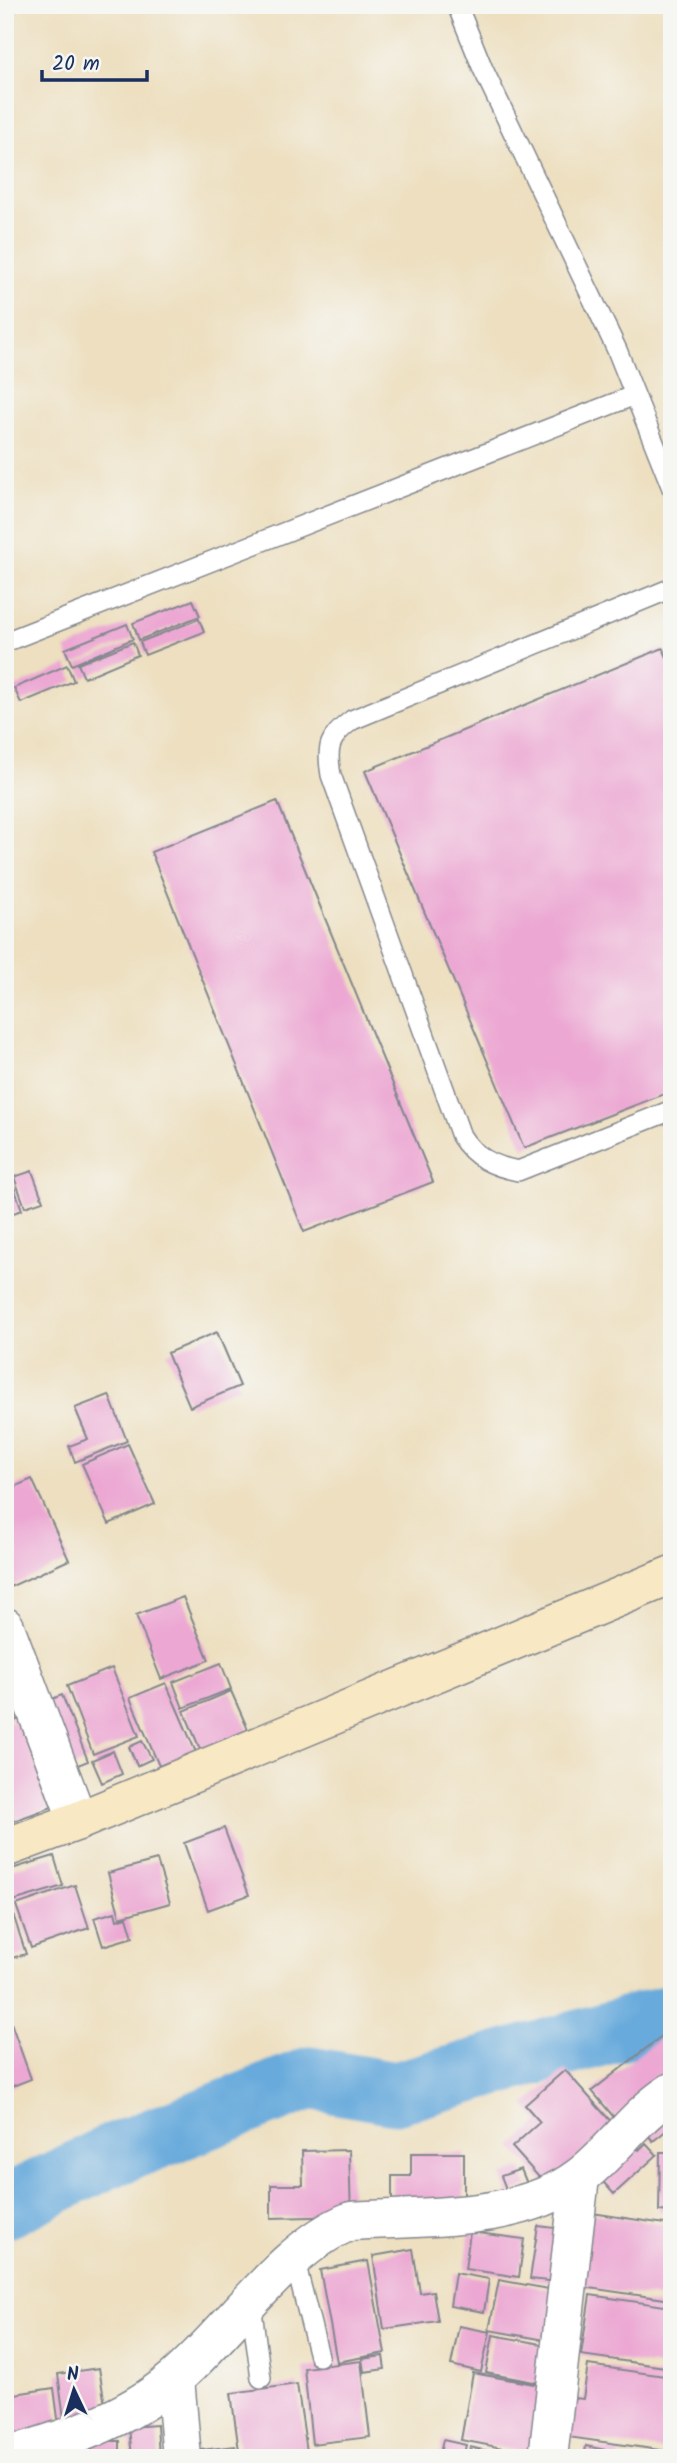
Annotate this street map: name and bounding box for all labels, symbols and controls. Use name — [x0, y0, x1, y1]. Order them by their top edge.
scale bar — [42, 38, 147, 82]
text: 20 m — [52, 48, 100, 81]
north arrow — [38, 2354, 108, 2424]
text: N — [66, 2360, 80, 2390]

